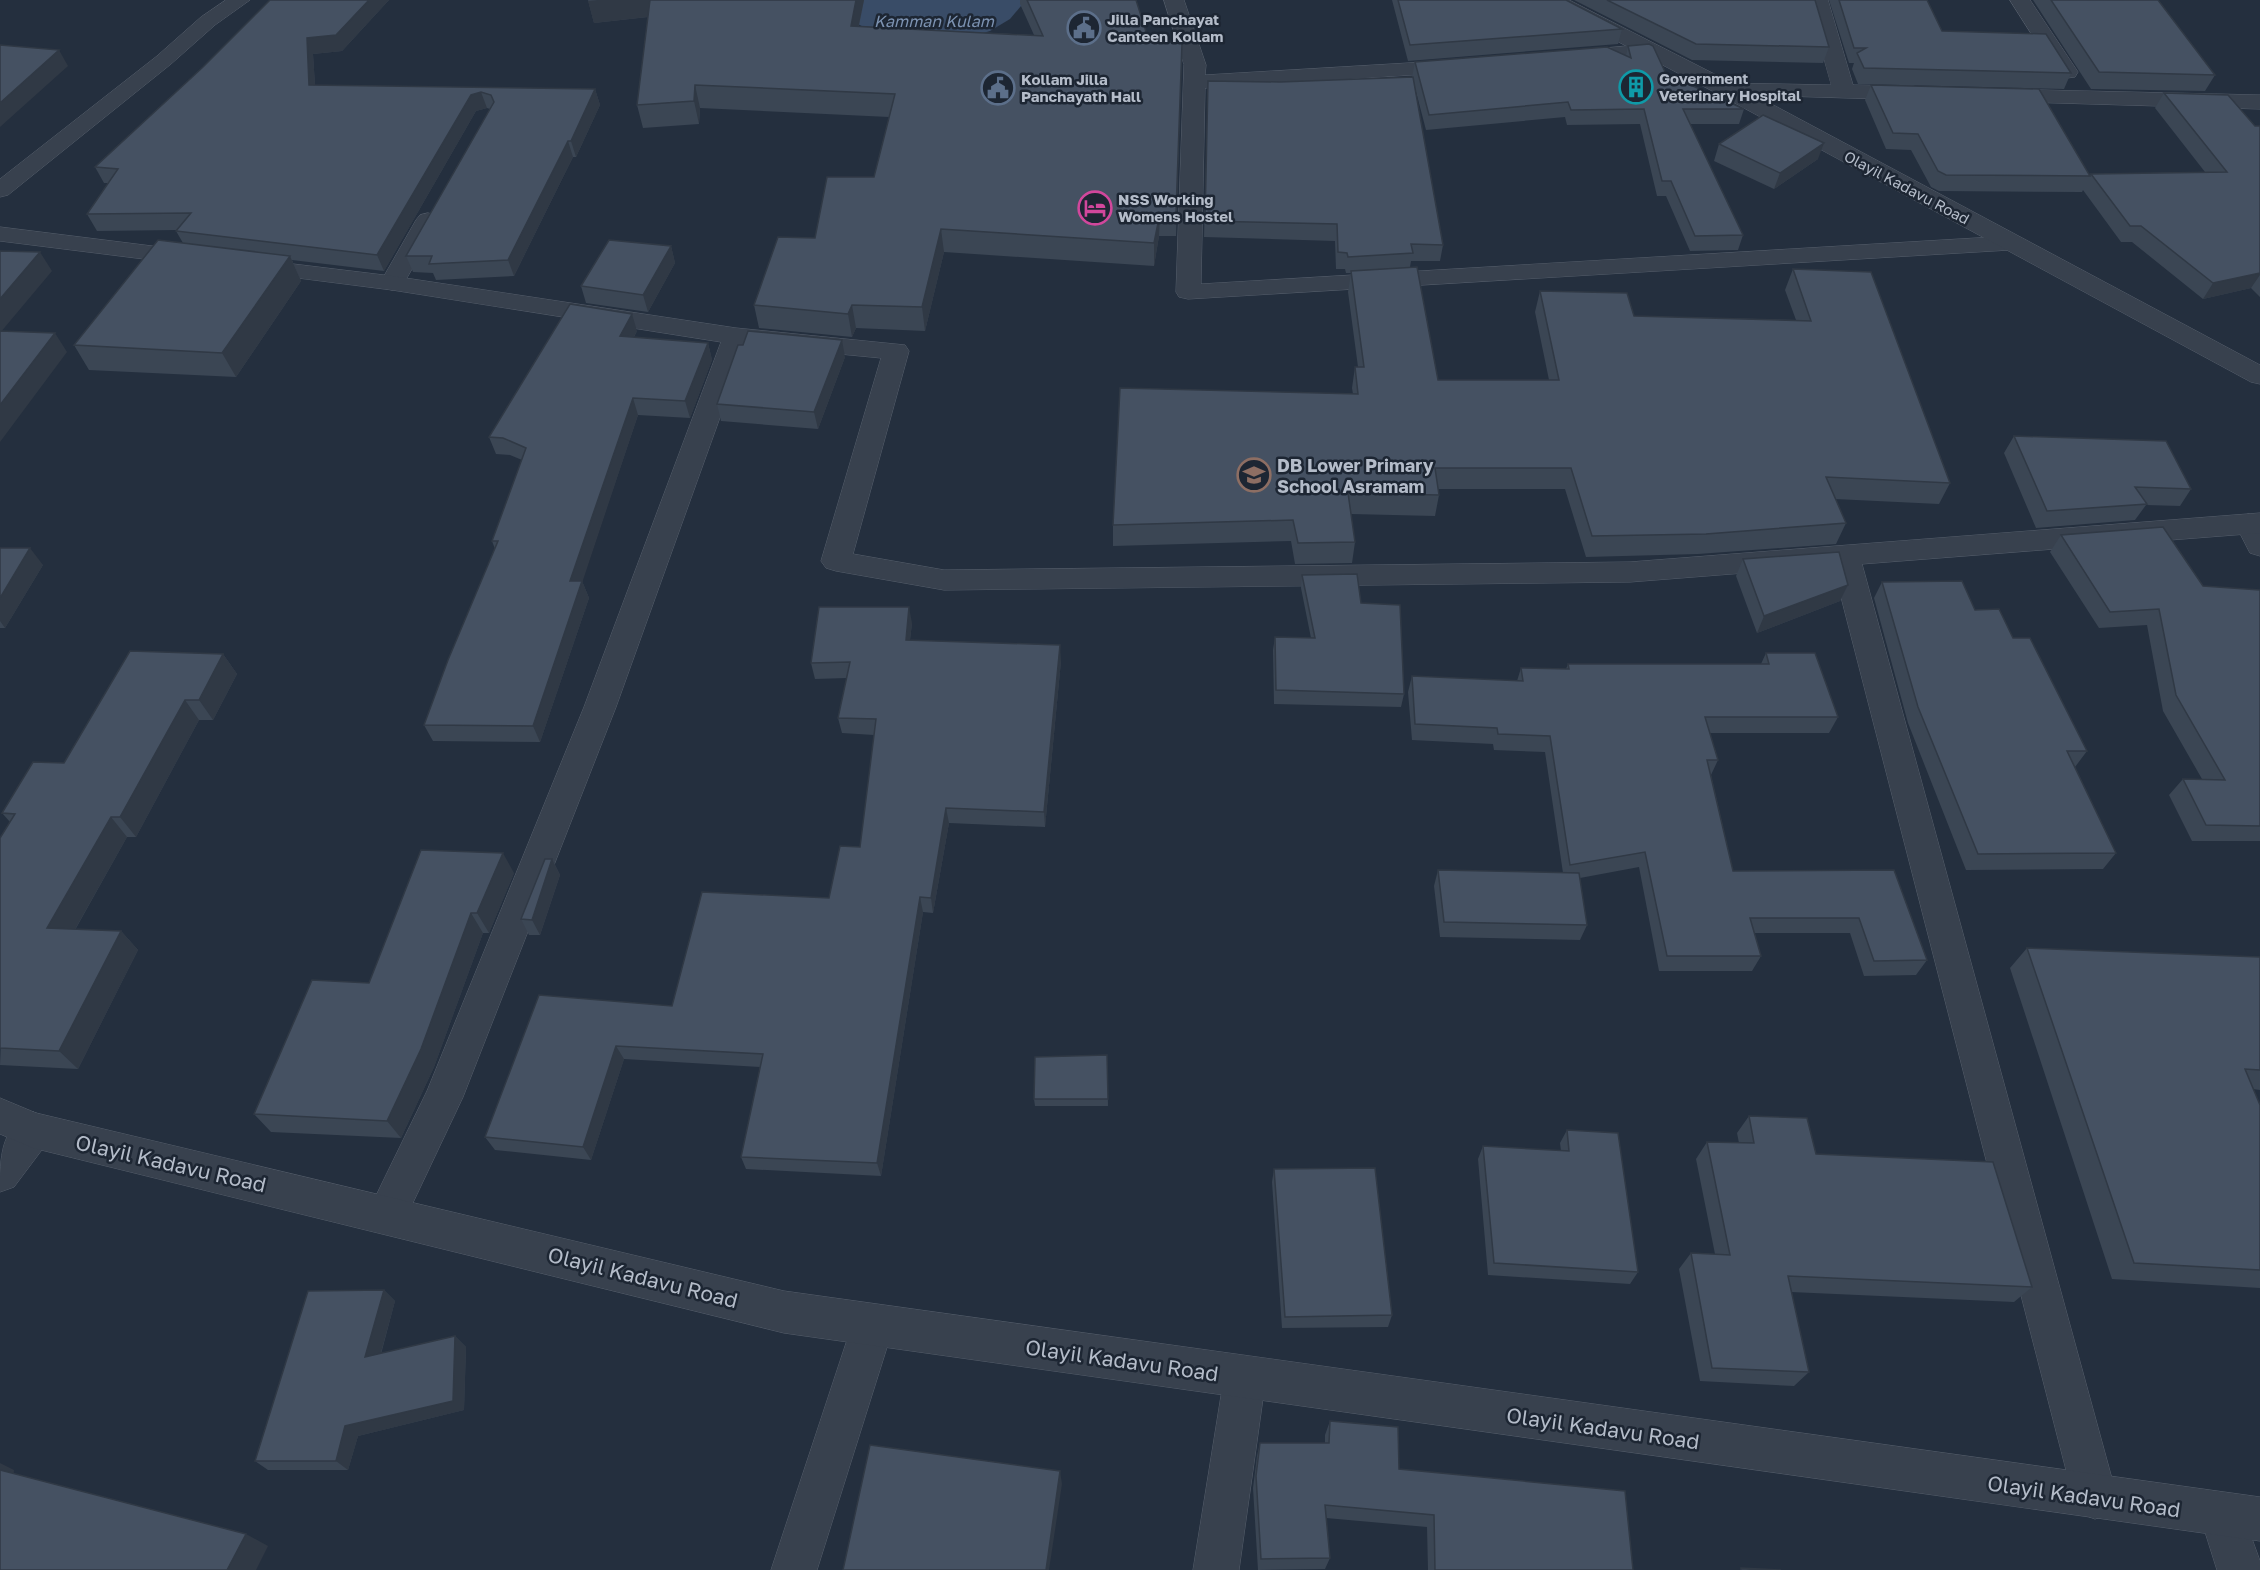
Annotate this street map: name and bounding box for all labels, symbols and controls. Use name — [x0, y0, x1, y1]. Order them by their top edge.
public building icon: Jilla Panchayat Canteen Kollam — [1066, 10, 1102, 46]
place label: Jilla Panchayat Canteen Kollam — [1107, 10, 1223, 45]
water label: Kamman Kulam — [874, 11, 995, 31]
building icon: Government Veterinary Hospital — [1618, 69, 1654, 105]
place label: Government Veterinary Hospital — [1659, 69, 1801, 104]
public building icon: Kollam Jilla Panchayath Hall — [980, 70, 1016, 106]
place label: Kollam Jilla Panchayath Hall — [1021, 70, 1141, 105]
street label: Olayil Kadavu Road — [1841, 146, 1973, 228]
hotel icon: NSS Working Womens Hostel — [1077, 190, 1113, 226]
place label: NSS Working Womens Hostel — [1118, 190, 1233, 225]
place label: DB Lower Primary School Asramam — [1277, 454, 1434, 497]
school or university icon: DB Lower Primary School Asramam — [1236, 457, 1272, 493]
street label: Olayil Kadavu Road — [73, 1128, 269, 1198]
street label: Olayil Kadavu Road — [545, 1241, 741, 1313]
street label: Olayil Kadavu Road — [1024, 1334, 1220, 1386]
street label: Olayil Kadavu Road — [1505, 1402, 1701, 1454]
street label: Olayil Kadavu Road — [1986, 1470, 2182, 1522]

